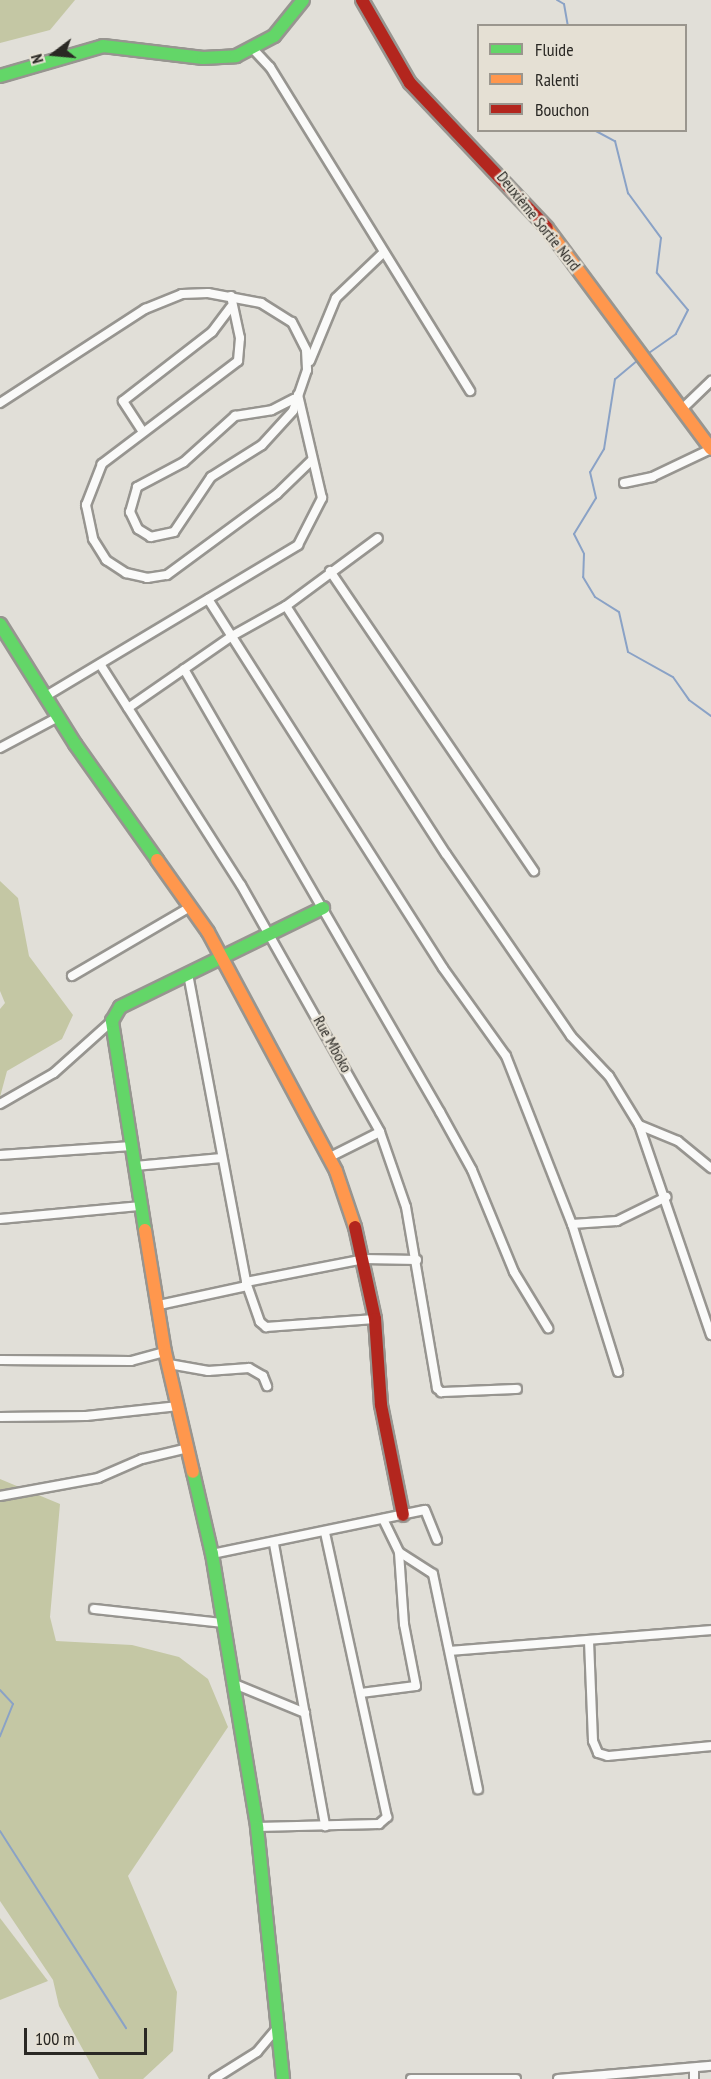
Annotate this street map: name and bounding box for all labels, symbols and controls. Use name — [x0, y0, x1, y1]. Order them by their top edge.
north arrow — [24, 24, 84, 84]
legend — [477, 24, 687, 132]
text: Fluide — [535, 38, 574, 61]
text: N — [26, 52, 48, 66]
text: Ralenti — [535, 68, 579, 91]
text: Bouchon — [535, 98, 589, 121]
street label: Deuxième Sortie Nord — [493, 167, 585, 275]
street label: Rue Mboko — [310, 1012, 356, 1076]
scale bar — [27, 2016, 150, 2054]
text: 100 m — [35, 2027, 75, 2050]

